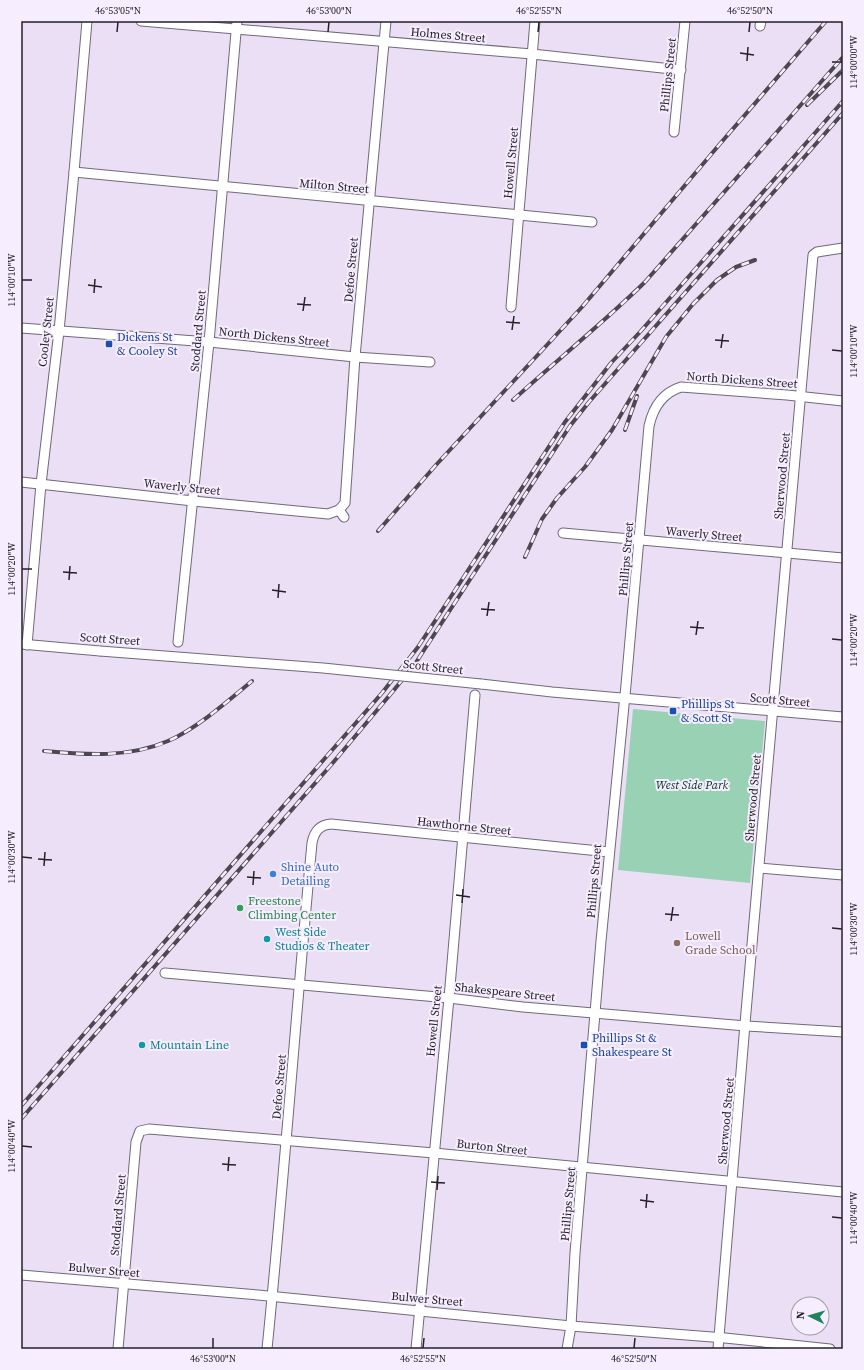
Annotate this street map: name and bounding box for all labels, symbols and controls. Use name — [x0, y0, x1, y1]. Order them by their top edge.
text: 46°53'05"N — [95, 4, 141, 17]
text: 46°53'00"N — [306, 4, 352, 17]
text: 46°52'55"N — [516, 4, 562, 17]
text: 46°52'50"N — [727, 4, 773, 17]
street label: Holmes Street — [410, 24, 486, 46]
text: 114°00'00"W — [847, 35, 860, 89]
street label: Phillips Street — [656, 37, 680, 113]
street label: Howell Street — [500, 126, 522, 199]
street label: Milton Street — [299, 175, 369, 197]
street label: Defoe Street — [340, 237, 362, 303]
text: 114°00'10"W — [5, 253, 18, 307]
street label: Stoddard Street — [186, 290, 210, 372]
street label: Cooley Street — [34, 296, 58, 368]
street label: North Dickens Street — [218, 323, 330, 351]
text: 114°00'10"W — [847, 324, 860, 378]
place label: Dickens St & Cooley St — [117, 329, 178, 359]
marker: Dickens St & Cooley St — [104, 339, 114, 349]
street label: North Dickens Street — [686, 368, 798, 392]
street label: Sherwood Street — [770, 432, 794, 520]
street label: Waverly Street — [143, 475, 221, 499]
street label: Phillips Street — [615, 521, 637, 597]
street label: Waverly Street — [665, 523, 743, 545]
text: 114°00'20"W — [5, 542, 18, 596]
text: 114°00'20"W — [847, 613, 860, 667]
street label: Scott Street — [79, 629, 141, 649]
street label: Scott Street — [402, 656, 464, 678]
street label: Scott Street — [749, 689, 811, 711]
place label: Phillips St & Scott St — [681, 696, 734, 726]
marker: Phillips St & Scott St — [668, 706, 678, 716]
street label: Sherwood Street — [741, 754, 765, 842]
park label: West Side Park — [656, 777, 729, 793]
street label: Hawthorne Street — [416, 813, 512, 839]
text: 114°00'30"W — [5, 830, 18, 884]
street label: Phillips Street — [583, 843, 605, 919]
place label: Shine Auto Detailing — [281, 859, 340, 889]
marker: Shine Auto Detailing — [268, 869, 278, 879]
place label: Freestone Climbing Center — [248, 893, 336, 923]
text: 114°00'30"W — [847, 902, 860, 956]
marker: Freestone Climbing Center — [235, 903, 245, 913]
place label: West Side Studios & Theater — [275, 924, 370, 954]
place label: Lowell Grade School — [685, 928, 756, 958]
marker: West Side Studios & Theater — [262, 934, 272, 944]
marker: Lowell Grade School — [672, 938, 682, 948]
street label: Shakespeare Street — [454, 979, 556, 1005]
street label: Howell Street — [422, 984, 446, 1057]
place label: Phillips St & Shakespeare St — [592, 1030, 672, 1060]
place label: Mountain Line — [150, 1037, 229, 1053]
marker: Mountain Line — [137, 1040, 147, 1050]
marker: Phillips St & Shakespeare St — [579, 1040, 589, 1050]
street label: Defoe Street — [268, 1054, 290, 1120]
street label: Sherwood Street — [714, 1077, 738, 1165]
text: 114°00'40"W — [5, 1119, 18, 1173]
street label: Burton Street — [456, 1135, 528, 1159]
street label: Phillips Street — [557, 1166, 579, 1242]
street label: Stoddard Street — [106, 1174, 130, 1256]
text: 114°00'40"W — [847, 1191, 860, 1245]
street label: Bulwer Street — [68, 1259, 141, 1281]
street label: Bulwer Street — [391, 1288, 464, 1310]
north arrow — [790, 1296, 830, 1336]
text: N — [793, 1311, 808, 1320]
text: 46°53'00"N — [190, 1352, 236, 1365]
text: 46°52'55"N — [400, 1352, 446, 1365]
text: 46°52'50"N — [611, 1352, 657, 1365]

